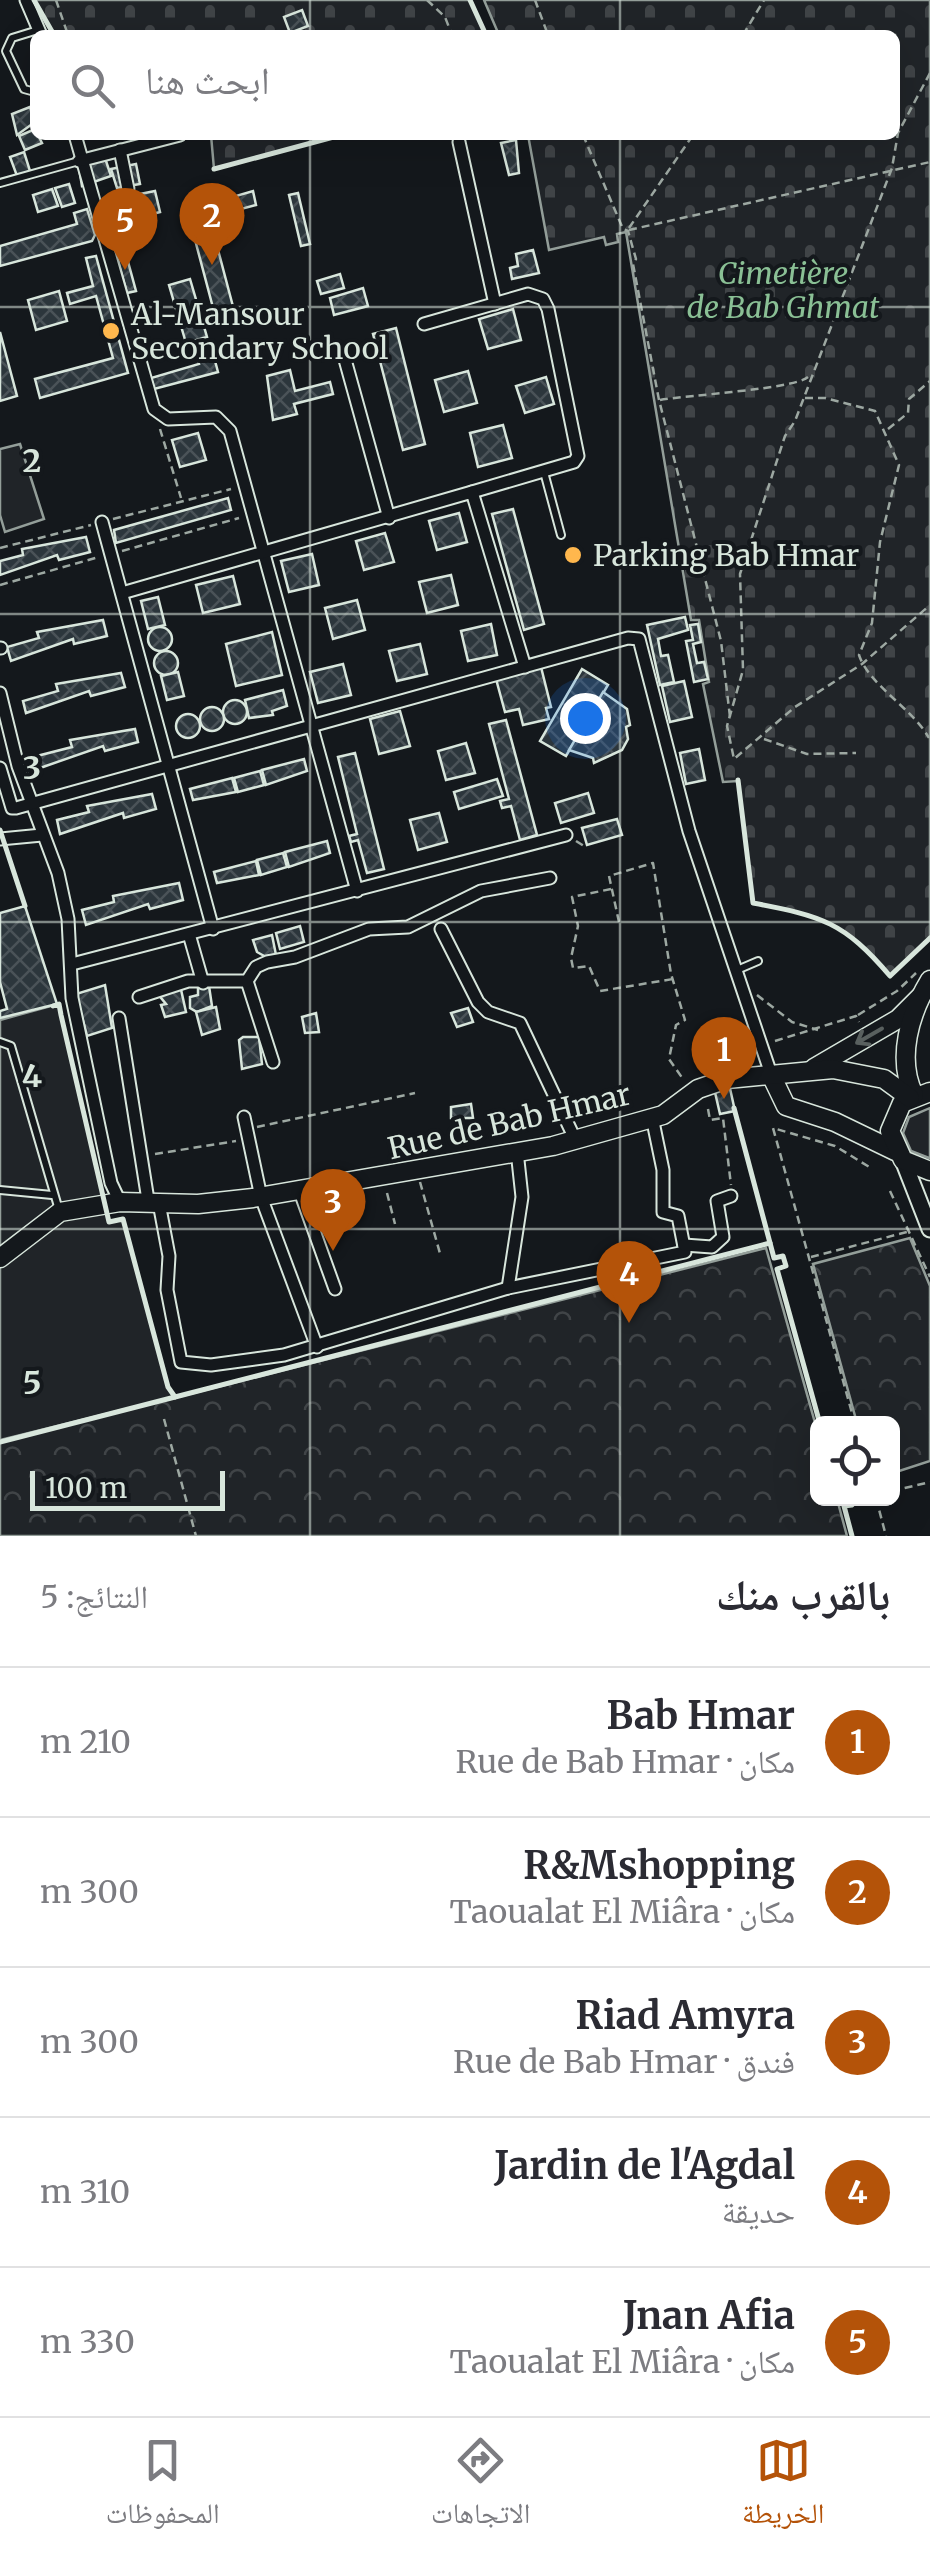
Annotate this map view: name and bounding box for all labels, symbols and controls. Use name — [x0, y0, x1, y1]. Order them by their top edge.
search box — [30, 30, 900, 140]
text: ابحث هنا — [145, 57, 270, 104]
icon: search — [65, 58, 120, 113]
pin: 2 — [180, 182, 244, 265]
pin: 5 — [92, 188, 158, 270]
park label: Cimetière de Bab Ghmat — [687, 254, 880, 326]
place label: Al-Mansour Secondary School — [130, 295, 388, 367]
marker: Al-Mansour Secondary School — [100, 320, 122, 342]
text: 2 — [23, 441, 41, 481]
place label: Parking Bab Hmar — [593, 536, 859, 574]
marker: Parking Bab Hmar — [562, 544, 584, 566]
your location — [560, 693, 611, 744]
text: 3 — [23, 748, 41, 788]
pin: 1 — [692, 1016, 756, 1099]
one-way arrow — [855, 1026, 884, 1046]
text: 4 — [22, 1056, 42, 1096]
street label: Rue de Bab Hmar — [384, 1075, 634, 1167]
pin: 3 — [300, 1168, 366, 1251]
pin: 4 — [596, 1240, 662, 1323]
text: 5 — [23, 1363, 41, 1403]
map controls — [810, 1416, 900, 1506]
button: locate — [810, 1416, 900, 1506]
scale bar — [30, 1466, 225, 1510]
text: 100 m — [45, 1470, 127, 1506]
text: بالقرب منك — [716, 1569, 890, 1621]
text: النتائج: 5 — [40, 1577, 148, 1617]
text: Bab Hmar — [607, 1692, 795, 1739]
text: 210 m — [40, 1722, 131, 1762]
text: 1 — [850, 1722, 865, 1762]
text: مكان · Rue de Bab Hmar — [456, 1742, 795, 1782]
text: R&Mshopping — [523, 1842, 795, 1889]
text: 300 m — [40, 1872, 139, 1912]
text: 2 — [848, 1872, 867, 1912]
text: مكان · Taoualat El Miâra — [450, 1892, 795, 1932]
text: Riad Amyra — [575, 1992, 795, 2039]
text: 300 m — [40, 2022, 139, 2062]
text: 3 — [848, 2022, 867, 2062]
text: فندق · Rue de Bab Hmar — [453, 2042, 795, 2082]
text: Jardin de l'Agdal — [494, 2142, 795, 2189]
text: 310 m — [40, 2172, 130, 2212]
text: 4 — [847, 2172, 868, 2212]
text: حديقة — [722, 2192, 795, 2232]
text: Jnan Afia — [623, 2292, 795, 2339]
text: 330 m — [40, 2322, 135, 2362]
text: 5 — [848, 2322, 867, 2362]
text: مكان · Taoualat El Miâra — [450, 2342, 795, 2382]
tab: المحفوظات — [106, 2433, 220, 2541]
tab: الاتجاهات — [431, 2433, 530, 2541]
tab: الخريطة — [742, 2433, 824, 2541]

